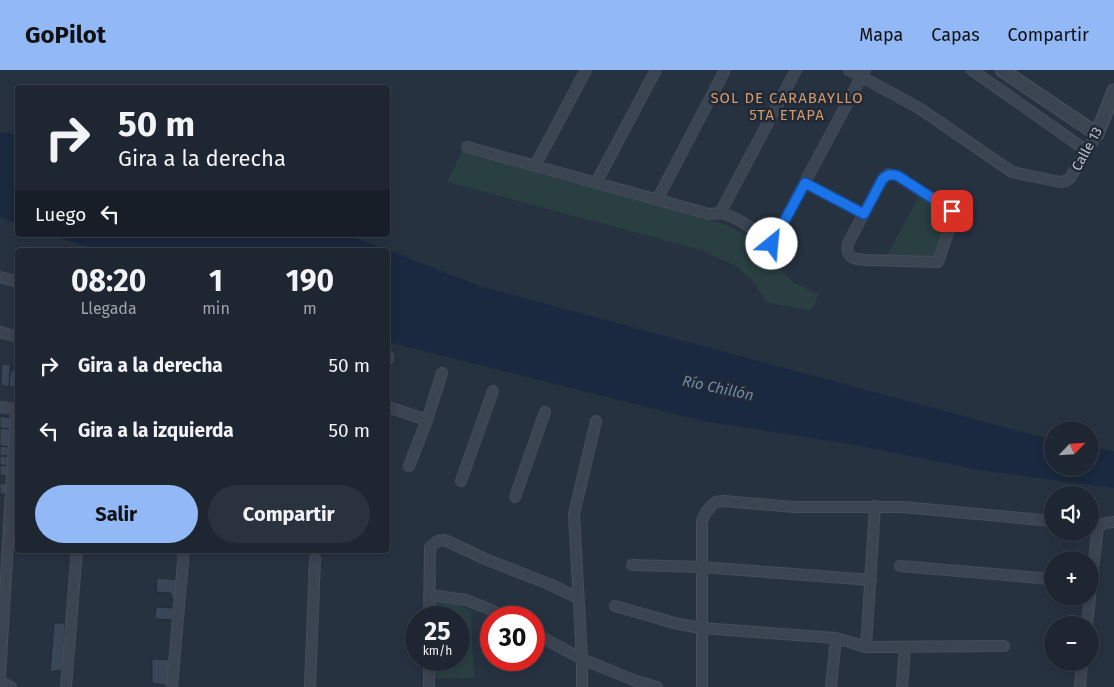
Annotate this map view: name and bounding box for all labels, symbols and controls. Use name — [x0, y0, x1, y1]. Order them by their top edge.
text: GoPilot — [25, 21, 106, 49]
text: Mapa — [859, 24, 903, 46]
text: Capas — [931, 24, 980, 46]
text: Compartir — [1008, 24, 1089, 46]
district label: SOL DE CARABAYLLO 5TA ETAPA — [710, 89, 864, 124]
text: 50 m — [118, 103, 195, 145]
icon: right — [35, 105, 100, 170]
street label: Calle 13 — [1068, 124, 1106, 174]
text: Gira a la derecha — [118, 145, 286, 172]
pin — [931, 190, 973, 232]
icon: arrive — [938, 197, 966, 225]
icon: left — [96, 200, 124, 228]
text: Luego — [35, 203, 86, 226]
position arrow — [745, 217, 797, 269]
text: 08:20 — [71, 263, 146, 299]
text: 1 — [209, 263, 223, 299]
text: 190 — [286, 263, 334, 299]
text: Llegada — [81, 299, 137, 318]
text: min — [202, 299, 230, 318]
text: m — [303, 299, 317, 318]
icon: right — [35, 352, 63, 380]
text: Gira a la derecha — [78, 354, 223, 377]
text: 50 m — [329, 354, 370, 377]
water label: Río Chillón — [681, 372, 755, 404]
icon: left — [35, 417, 63, 445]
text: Gira a la izquierda — [78, 419, 234, 442]
text: 50 m — [329, 419, 370, 442]
north arrow — [1044, 421, 1099, 476]
map controls — [1044, 421, 1099, 671]
button: Salir — [35, 485, 198, 543]
button: Compartir — [208, 485, 370, 543]
button: sound — [1044, 486, 1099, 541]
button: + — [1044, 551, 1099, 606]
speed limit sign: 30 — [480, 606, 545, 671]
button: − — [1044, 616, 1099, 671]
text: 25 — [424, 617, 451, 647]
text: km/h — [423, 644, 452, 658]

